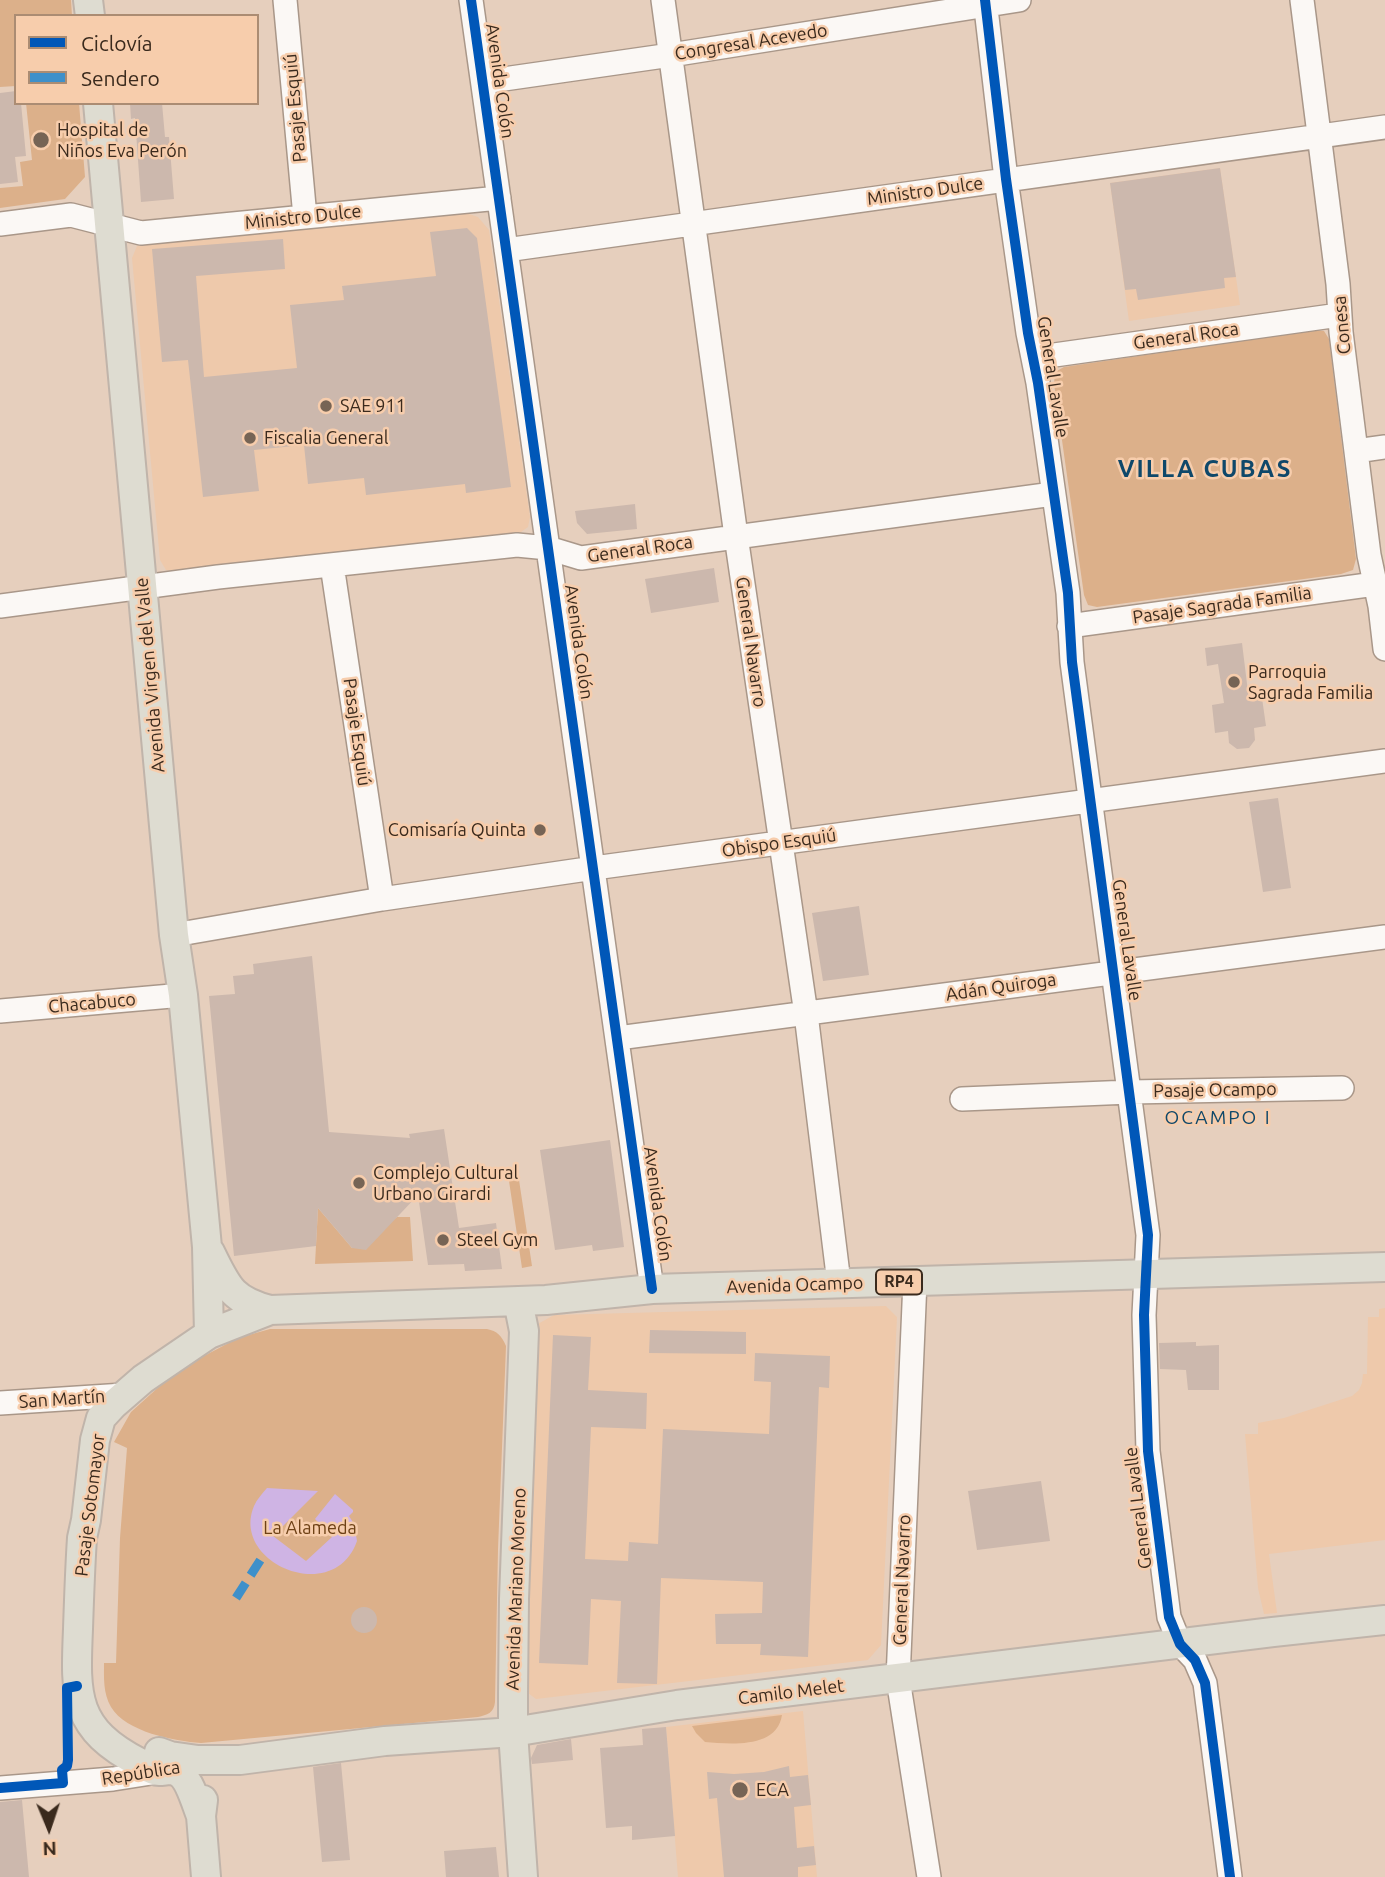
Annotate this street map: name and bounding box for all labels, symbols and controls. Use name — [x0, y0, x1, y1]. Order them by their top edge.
legend — [14, 14, 259, 105]
street label: Congresal Acevedo — [673, 19, 829, 65]
street label: Avenida Colón — [481, 22, 519, 140]
text: Ciclovía — [81, 31, 153, 55]
street label: Pasaje Esquiú — [280, 53, 310, 163]
text: Sendero — [81, 66, 160, 90]
place label: Hospital de Niños Eva Perón — [57, 119, 187, 162]
marker: Hospital de Niños Eva Perón — [31, 130, 51, 150]
street label: Ministro Dulce — [866, 172, 984, 210]
street label: Ministro Dulce — [244, 200, 362, 234]
street label: Conesa — [1329, 295, 1355, 355]
street label: General Lavalle — [1033, 315, 1073, 439]
street label: General Roca — [1132, 318, 1240, 354]
place label: SAE 911 — [340, 395, 406, 417]
marker: SAE 911 — [318, 398, 334, 414]
place label: Fiscalia General — [264, 427, 389, 449]
marker: Fiscalia General — [242, 430, 258, 446]
district label: VILLA CUBAS — [1119, 455, 1291, 483]
street label: General Roca — [586, 531, 694, 567]
street label: General Navarro — [731, 576, 771, 708]
street label: Avenida Virgen del Valle — [131, 577, 169, 773]
street label: Pasaje Sagrada Familia — [1131, 582, 1313, 628]
street label: Avenida Colón — [560, 583, 598, 701]
place label: Parroquia Sagrada Familia — [1248, 661, 1373, 704]
marker: Parroquia Sagrada Familia — [1226, 674, 1242, 690]
street label: Pasaje Esquiú — [339, 677, 375, 787]
place label: Comisaría Quinta — [388, 819, 526, 841]
marker: Comisaría Quinta — [532, 822, 548, 838]
street label: Obispo Esquiú — [720, 824, 838, 862]
street label: General Lavalle — [1108, 878, 1146, 1002]
street label: Adán Quiroga — [944, 969, 1058, 1005]
street label: Chacabuco — [47, 988, 137, 1018]
street label: Pasaje Ocampo — [1153, 1078, 1277, 1102]
district label: OCAMPO I — [1165, 1107, 1271, 1129]
street label: Avenida Colón — [639, 1145, 677, 1263]
place label: Complejo Cultural Urbano Girardi — [373, 1162, 518, 1204]
marker: Complejo Cultural Urbano Girardi — [351, 1175, 367, 1191]
place label: Steel Gym — [457, 1229, 538, 1251]
marker: Steel Gym — [435, 1232, 451, 1248]
road number: RP4 — [876, 1270, 922, 1294]
street label: Avenida Ocampo — [726, 1272, 864, 1298]
street label: San Martín — [18, 1385, 106, 1413]
street label: Pasaje Sotomayor — [71, 1432, 109, 1578]
street label: General Lavalle — [1120, 1446, 1156, 1570]
street label: Avenida Mariano Moreno — [502, 1487, 530, 1691]
street label: General Navarro — [889, 1514, 915, 1646]
park label: La Alameda — [263, 1517, 357, 1539]
street label: Camilo Melet — [737, 1675, 845, 1709]
street label: República — [100, 1756, 182, 1790]
place label: ECA — [756, 1779, 789, 1801]
marker: ECA — [730, 1780, 750, 1800]
north arrow — [14, 1793, 84, 1863]
text: N — [42, 1838, 57, 1860]

